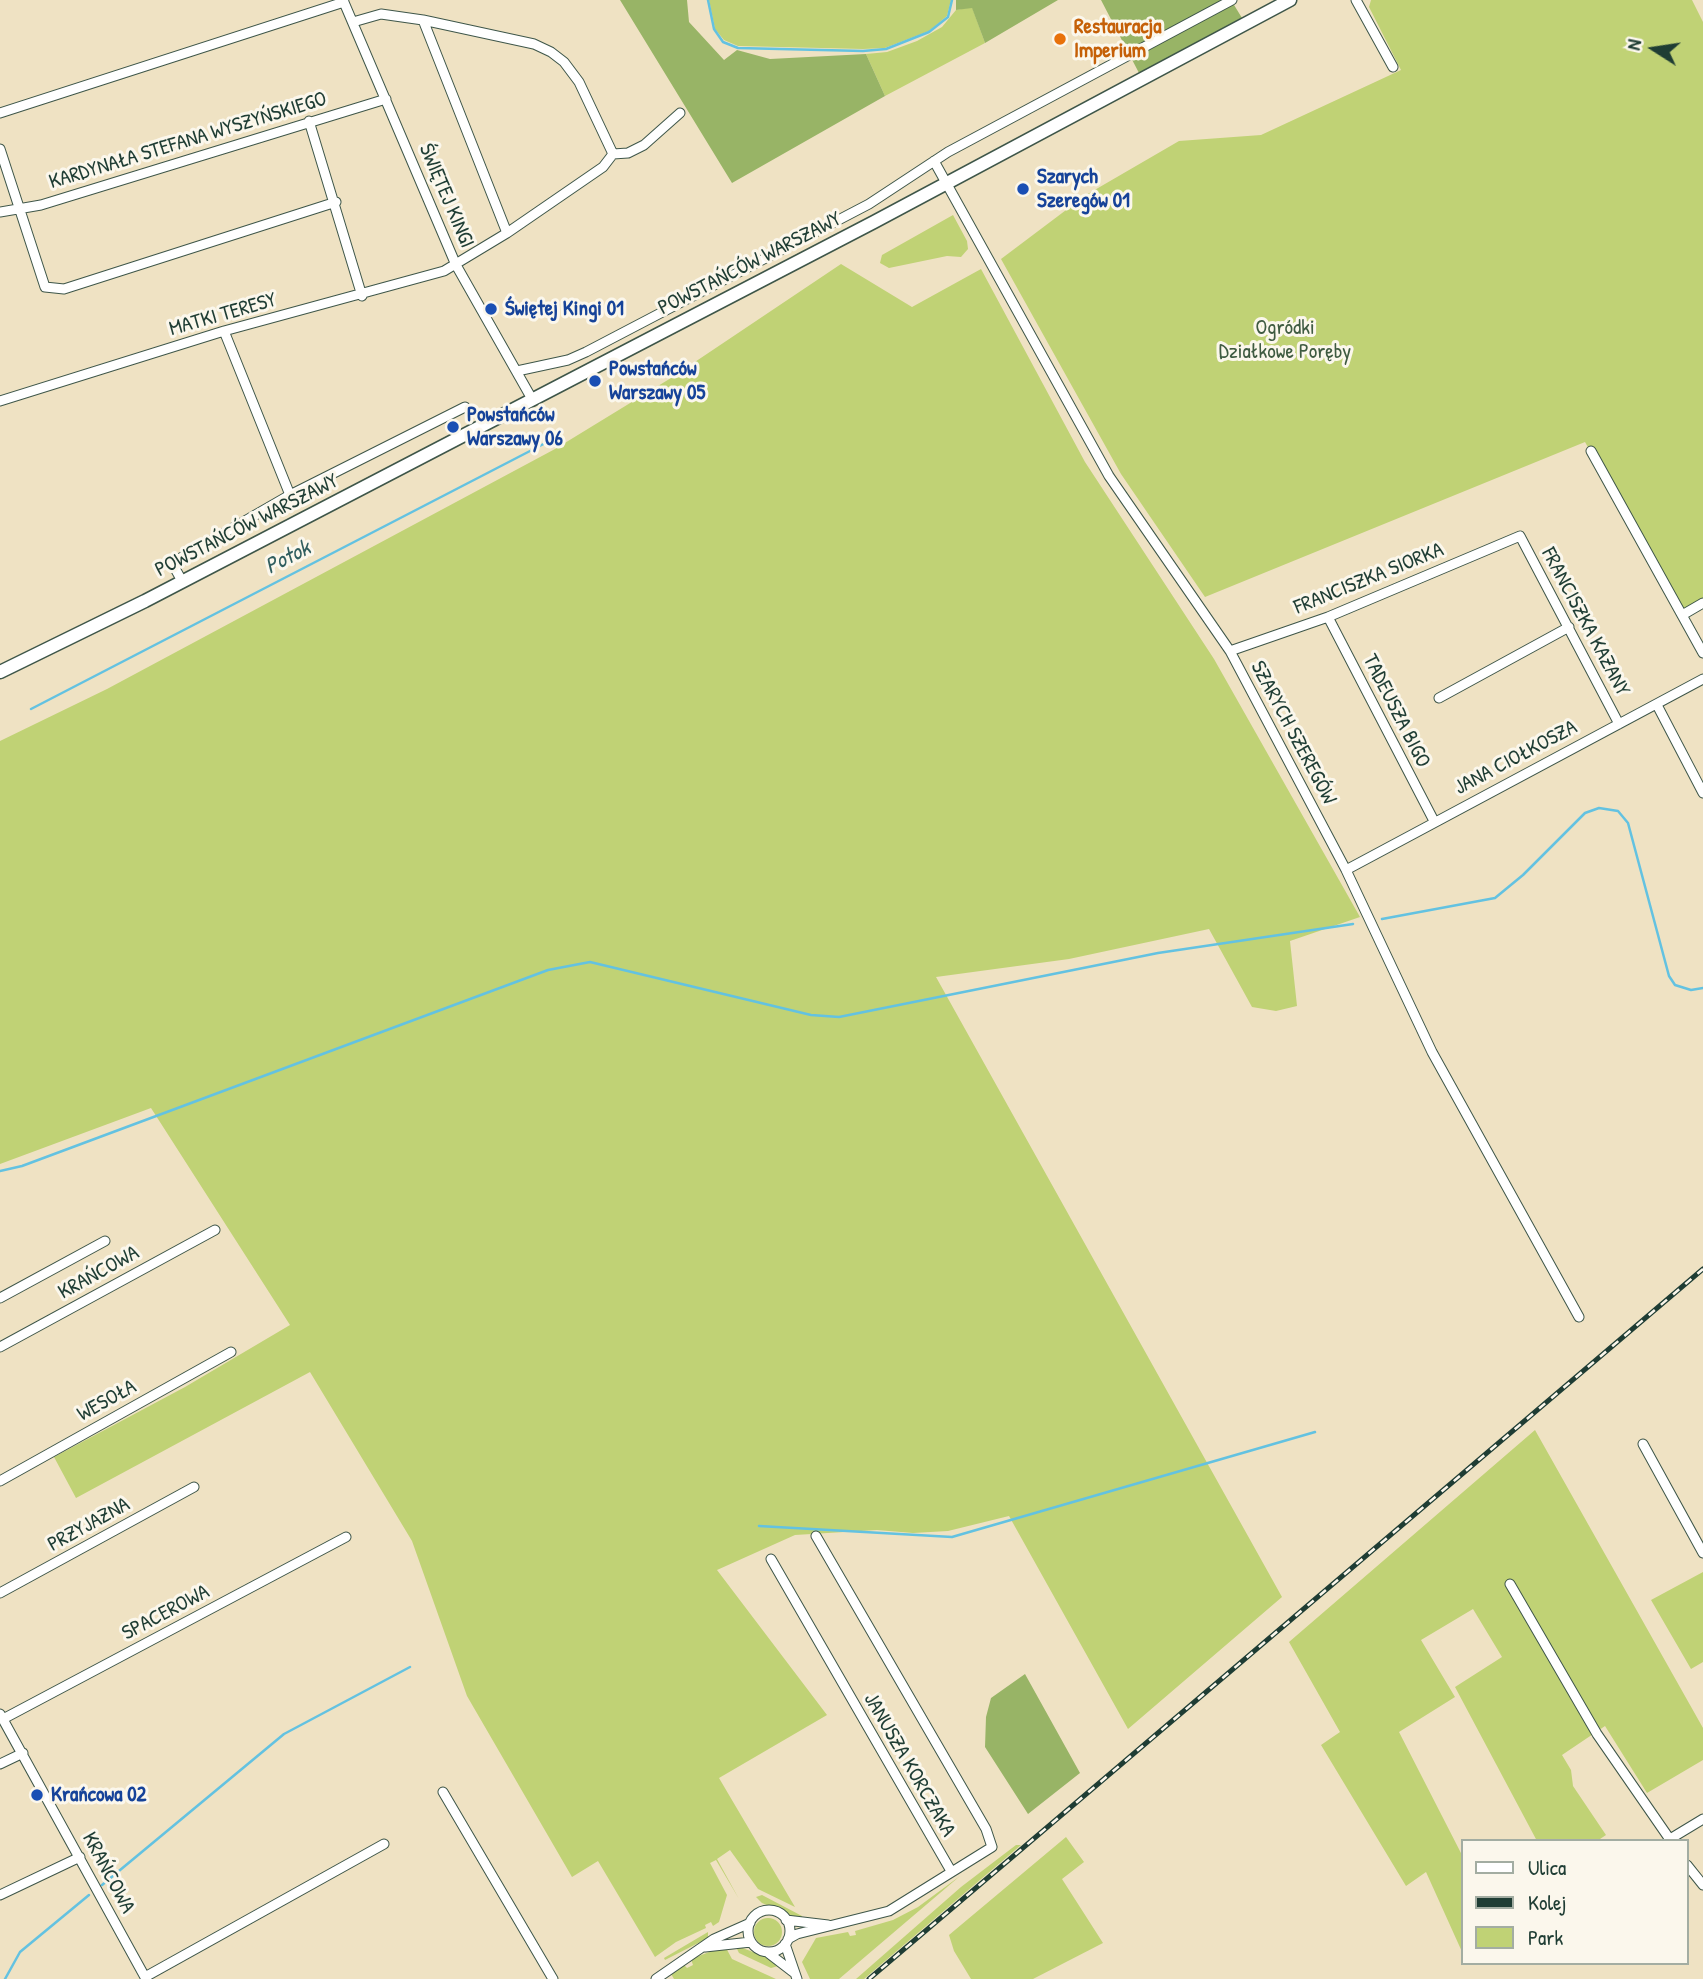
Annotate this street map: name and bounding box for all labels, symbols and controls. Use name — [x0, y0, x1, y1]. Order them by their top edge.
place label: Restauracja Imperium — [1074, 14, 1161, 64]
north arrow — [1619, 14, 1689, 84]
marker: Restauracja Imperium — [1052, 31, 1068, 47]
text: N — [1620, 37, 1647, 52]
street label: KARDYNAŁA STEFANA WYSZYŃSKIEGO — [46, 87, 330, 195]
street label: ŚWIĘTEJ KINGI — [413, 140, 479, 252]
place label: Szarych Szeregów 01 — [1037, 164, 1130, 214]
marker: Szarych Szeregów 01 — [1015, 181, 1031, 197]
street label: POWSTAŃCÓW WARSZAWY — [654, 207, 846, 321]
street label: MATKI TERESY — [167, 288, 279, 342]
place label: Świętej Kingi 01 — [505, 296, 624, 322]
marker: Świętej Kingi 01 — [483, 301, 499, 317]
park label: Ogródki Działkowe Poręby — [1219, 315, 1351, 365]
place label: Powstańców Warszawy 05 — [609, 356, 705, 406]
marker: Powstańców Warszawy 05 — [587, 373, 603, 389]
place label: Powstańców Warszawy 06 — [467, 402, 563, 452]
marker: Powstańców Warszawy 06 — [445, 419, 461, 435]
street label: POWSTAŃCÓW WARSZAWY — [151, 469, 343, 583]
water label: Potok — [261, 535, 315, 581]
street label: FRANCISZKA SIORKA — [1291, 538, 1447, 620]
street label: FRANCISZKA KAZANY — [1535, 544, 1635, 700]
street label: TADEUSZA BIGO — [1357, 650, 1435, 772]
street label: SZARYCH SZEREGÓW — [1245, 657, 1341, 809]
street label: JANA CIOŁKOSZA — [1450, 715, 1582, 801]
street label: KRAŃCOWA — [54, 1241, 144, 1305]
street label: WESOŁA — [73, 1375, 141, 1427]
street label: PRZYJAZNA — [44, 1492, 134, 1558]
street label: SPACEROWA — [118, 1580, 214, 1646]
street label: JANUSZA KORCZAKA — [858, 1689, 960, 1841]
place label: Krańcowa 02 — [51, 1782, 146, 1808]
marker: Krańcowa 02 — [29, 1787, 45, 1803]
street label: KRAŃCOWA — [76, 1828, 140, 1918]
legend — [1462, 1839, 1689, 1965]
text: Ulica — [1528, 1853, 1566, 1882]
text: Kolej — [1528, 1888, 1566, 1917]
text: Park — [1528, 1923, 1563, 1952]

